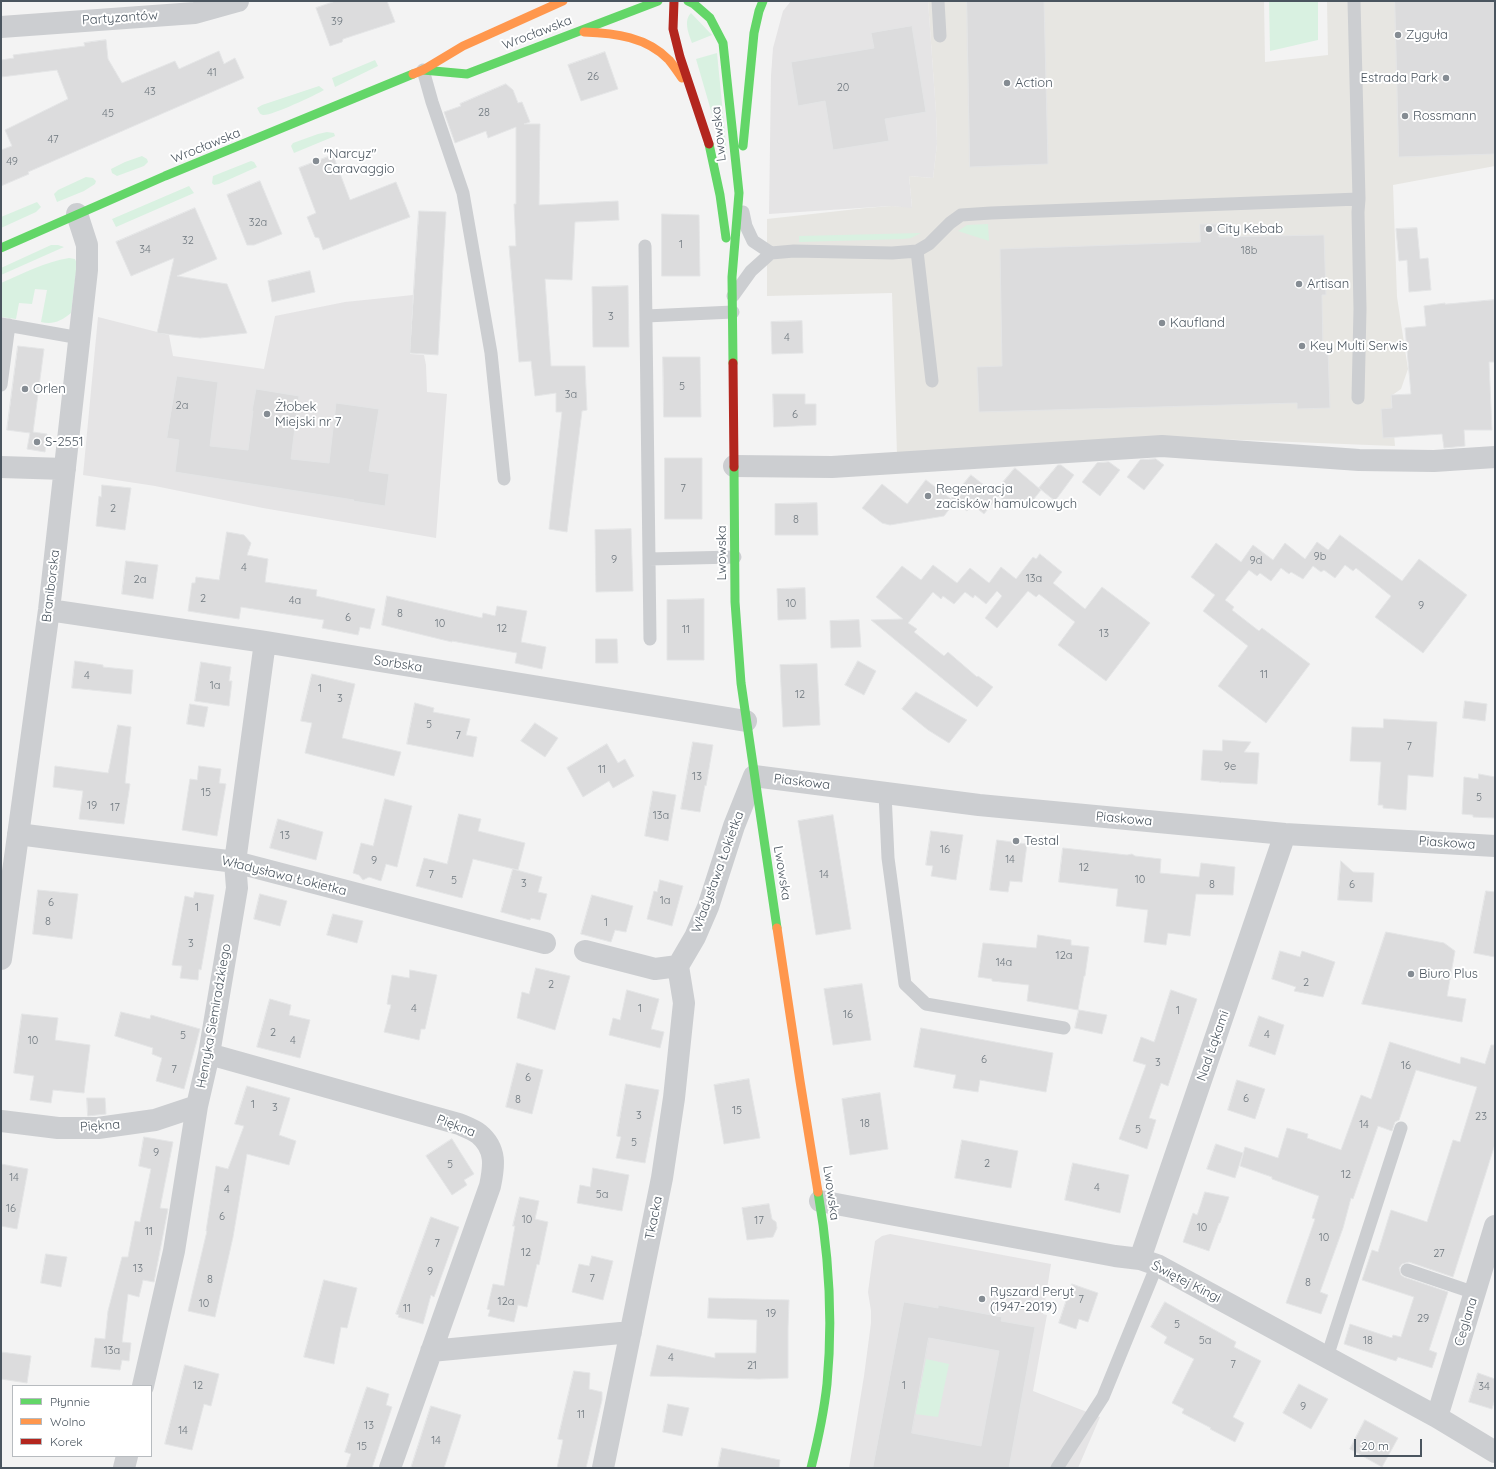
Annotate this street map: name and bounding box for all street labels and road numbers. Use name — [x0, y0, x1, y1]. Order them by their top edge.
street label: Partyzantów — [82, 8, 158, 28]
street label: Wrocławska — [500, 13, 574, 53]
street label: Lwowska — [708, 106, 730, 162]
street label: Wrocławska — [169, 125, 243, 167]
street label: Lwowska — [714, 525, 730, 581]
street label: Braniborska — [39, 549, 63, 623]
street label: Sorbska — [373, 652, 423, 676]
street label: Piaskowa — [773, 771, 831, 793]
street label: Władysława Łokietka — [689, 809, 747, 935]
street label: Piaskowa — [1095, 809, 1153, 829]
street label: Piaskowa — [1418, 833, 1476, 853]
street label: Lwowska — [770, 845, 794, 901]
street label: Władysława Łokietka — [220, 853, 348, 899]
street label: Henryka Siemiradzkiego — [194, 942, 234, 1090]
street label: Nad Łąkami — [1194, 1009, 1232, 1083]
street label: Piękna — [434, 1112, 478, 1140]
street label: Piękna — [79, 1117, 121, 1135]
street label: Lwowska — [819, 1165, 843, 1221]
street label: Tkacka — [642, 1195, 666, 1241]
street label: Świętej Kingi — [1149, 1258, 1223, 1306]
street label: Ceglana — [1451, 1296, 1481, 1348]

